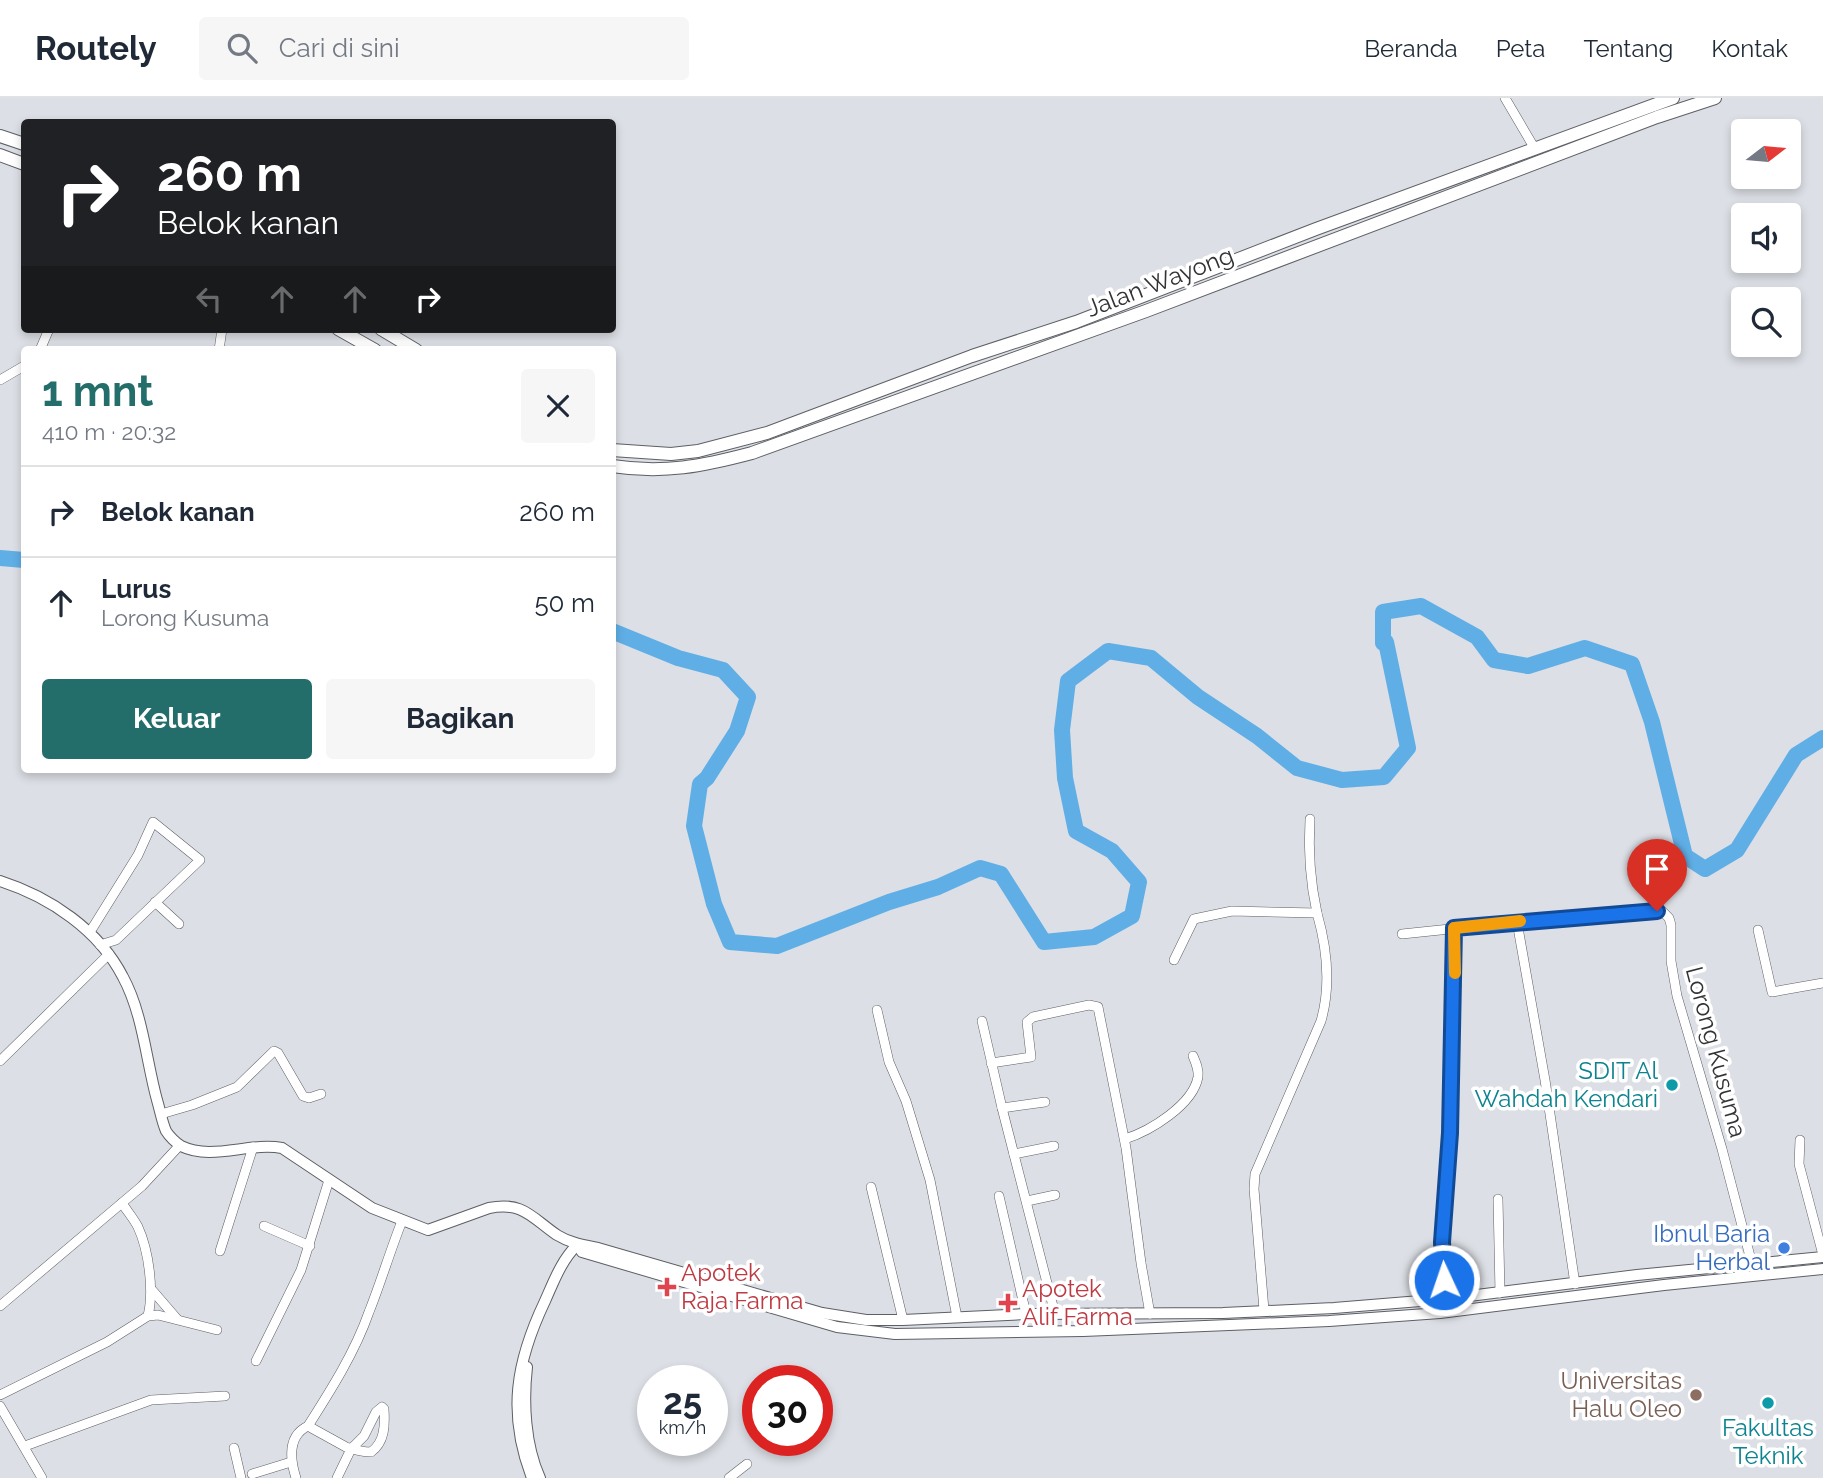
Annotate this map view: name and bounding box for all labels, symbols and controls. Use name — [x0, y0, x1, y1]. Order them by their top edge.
search box — [199, 17, 689, 80]
text: Routely — [35, 29, 157, 68]
icon: search — [223, 29, 261, 67]
text: Cari di sini — [279, 33, 400, 63]
text: Beranda — [1364, 34, 1458, 63]
text: Peta — [1496, 34, 1545, 63]
text: Tentang — [1583, 34, 1673, 63]
text: Kontak — [1711, 34, 1788, 63]
north arrow — [1731, 119, 1801, 189]
map controls — [1731, 119, 1801, 357]
text: 260 m — [157, 145, 302, 202]
icon: right — [42, 147, 133, 238]
button: sound — [1731, 203, 1801, 273]
text: Belok kanan — [157, 204, 339, 241]
street label: Jalan Wayong — [1082, 240, 1238, 323]
icon: left — [190, 280, 228, 318]
icon: ahead — [263, 280, 301, 318]
icon: ahead — [336, 280, 374, 318]
icon: right — [409, 280, 447, 318]
button: search — [1731, 287, 1801, 357]
text: 1 mnt — [42, 367, 153, 416]
button: close — [521, 369, 595, 443]
text: 410 m · 20:32 — [42, 418, 176, 445]
icon: right — [42, 493, 80, 531]
text: Belok kanan — [101, 497, 255, 527]
text: 260 m — [519, 497, 595, 527]
text: Lurus — [101, 574, 171, 604]
icon: ahead — [42, 584, 80, 622]
text: 50 m — [534, 588, 595, 618]
text: Lorong Kusuma — [101, 604, 269, 631]
button: Keluar — [42, 679, 312, 759]
button: Bagikan — [326, 679, 595, 759]
pin — [1627, 839, 1687, 911]
icon: arrive — [1638, 850, 1676, 888]
street label: Lorong Kusuma — [1680, 963, 1753, 1140]
place label: SDIT Al Wahdah Kendari — [1475, 1056, 1658, 1113]
marker: SDIT Al Wahdah Kendari — [1664, 1077, 1680, 1093]
place label: Ibnul Baria Herbal — [1653, 1219, 1770, 1276]
marker: Ibnul Baria Herbal — [1776, 1240, 1792, 1256]
position arrow — [1407, 1243, 1481, 1317]
place label: Apotek Raja Farma — [681, 1258, 803, 1315]
place label: Apotek Alif Farma — [1022, 1274, 1133, 1331]
marker: Apotek Raja Farma — [659, 1279, 675, 1295]
marker: Apotek Alif Farma — [1000, 1295, 1016, 1311]
speed limit sign: 30 — [742, 1365, 833, 1456]
place label: Universitas Halu Oleo — [1560, 1366, 1682, 1423]
text: 25 — [663, 1381, 702, 1422]
marker: Universitas Halu Oleo — [1688, 1387, 1704, 1403]
marker: Fakultas Teknik — [1760, 1395, 1776, 1411]
place label: Fakultas Teknik — [1722, 1413, 1814, 1470]
text: km/h — [659, 1417, 706, 1438]

